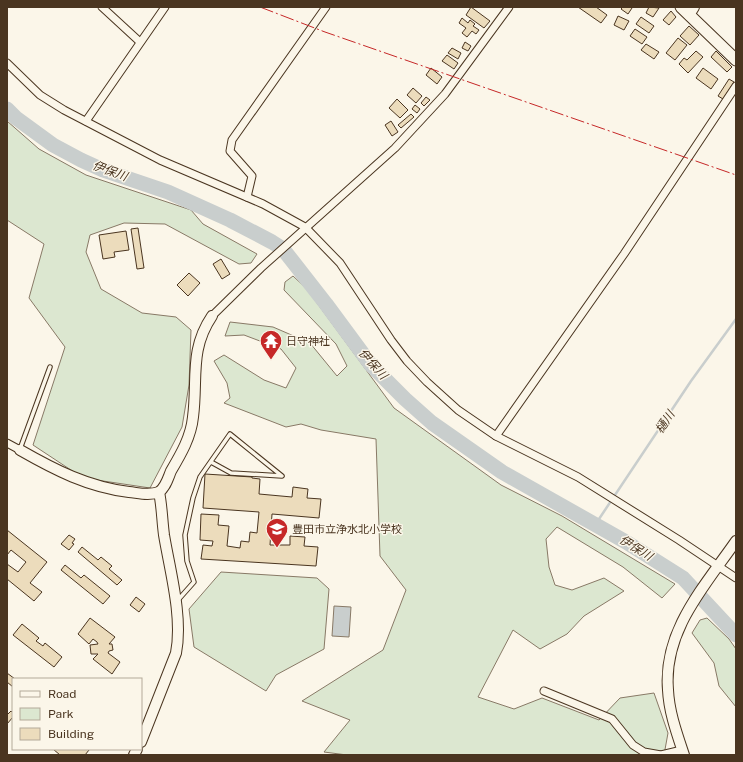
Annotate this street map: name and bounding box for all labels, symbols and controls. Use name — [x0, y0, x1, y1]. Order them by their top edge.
water label: 伊保川 — [91, 158, 131, 184]
temple icon: 日守神社 — [258, 328, 284, 361]
place label: 日守神社 — [286, 335, 330, 347]
water label: 伊保川 — [356, 346, 392, 384]
water label: 樋川 — [652, 406, 679, 436]
school or university icon: 豊田市立浄水北小学校 — [264, 516, 290, 549]
place label: 豊田市立浄水北小学校 — [292, 523, 402, 535]
water label: 伊保川 — [617, 533, 657, 565]
legend — [12, 678, 142, 750]
text: Road — [48, 687, 76, 701]
text: Park — [48, 707, 74, 721]
text: Building — [48, 727, 94, 741]

